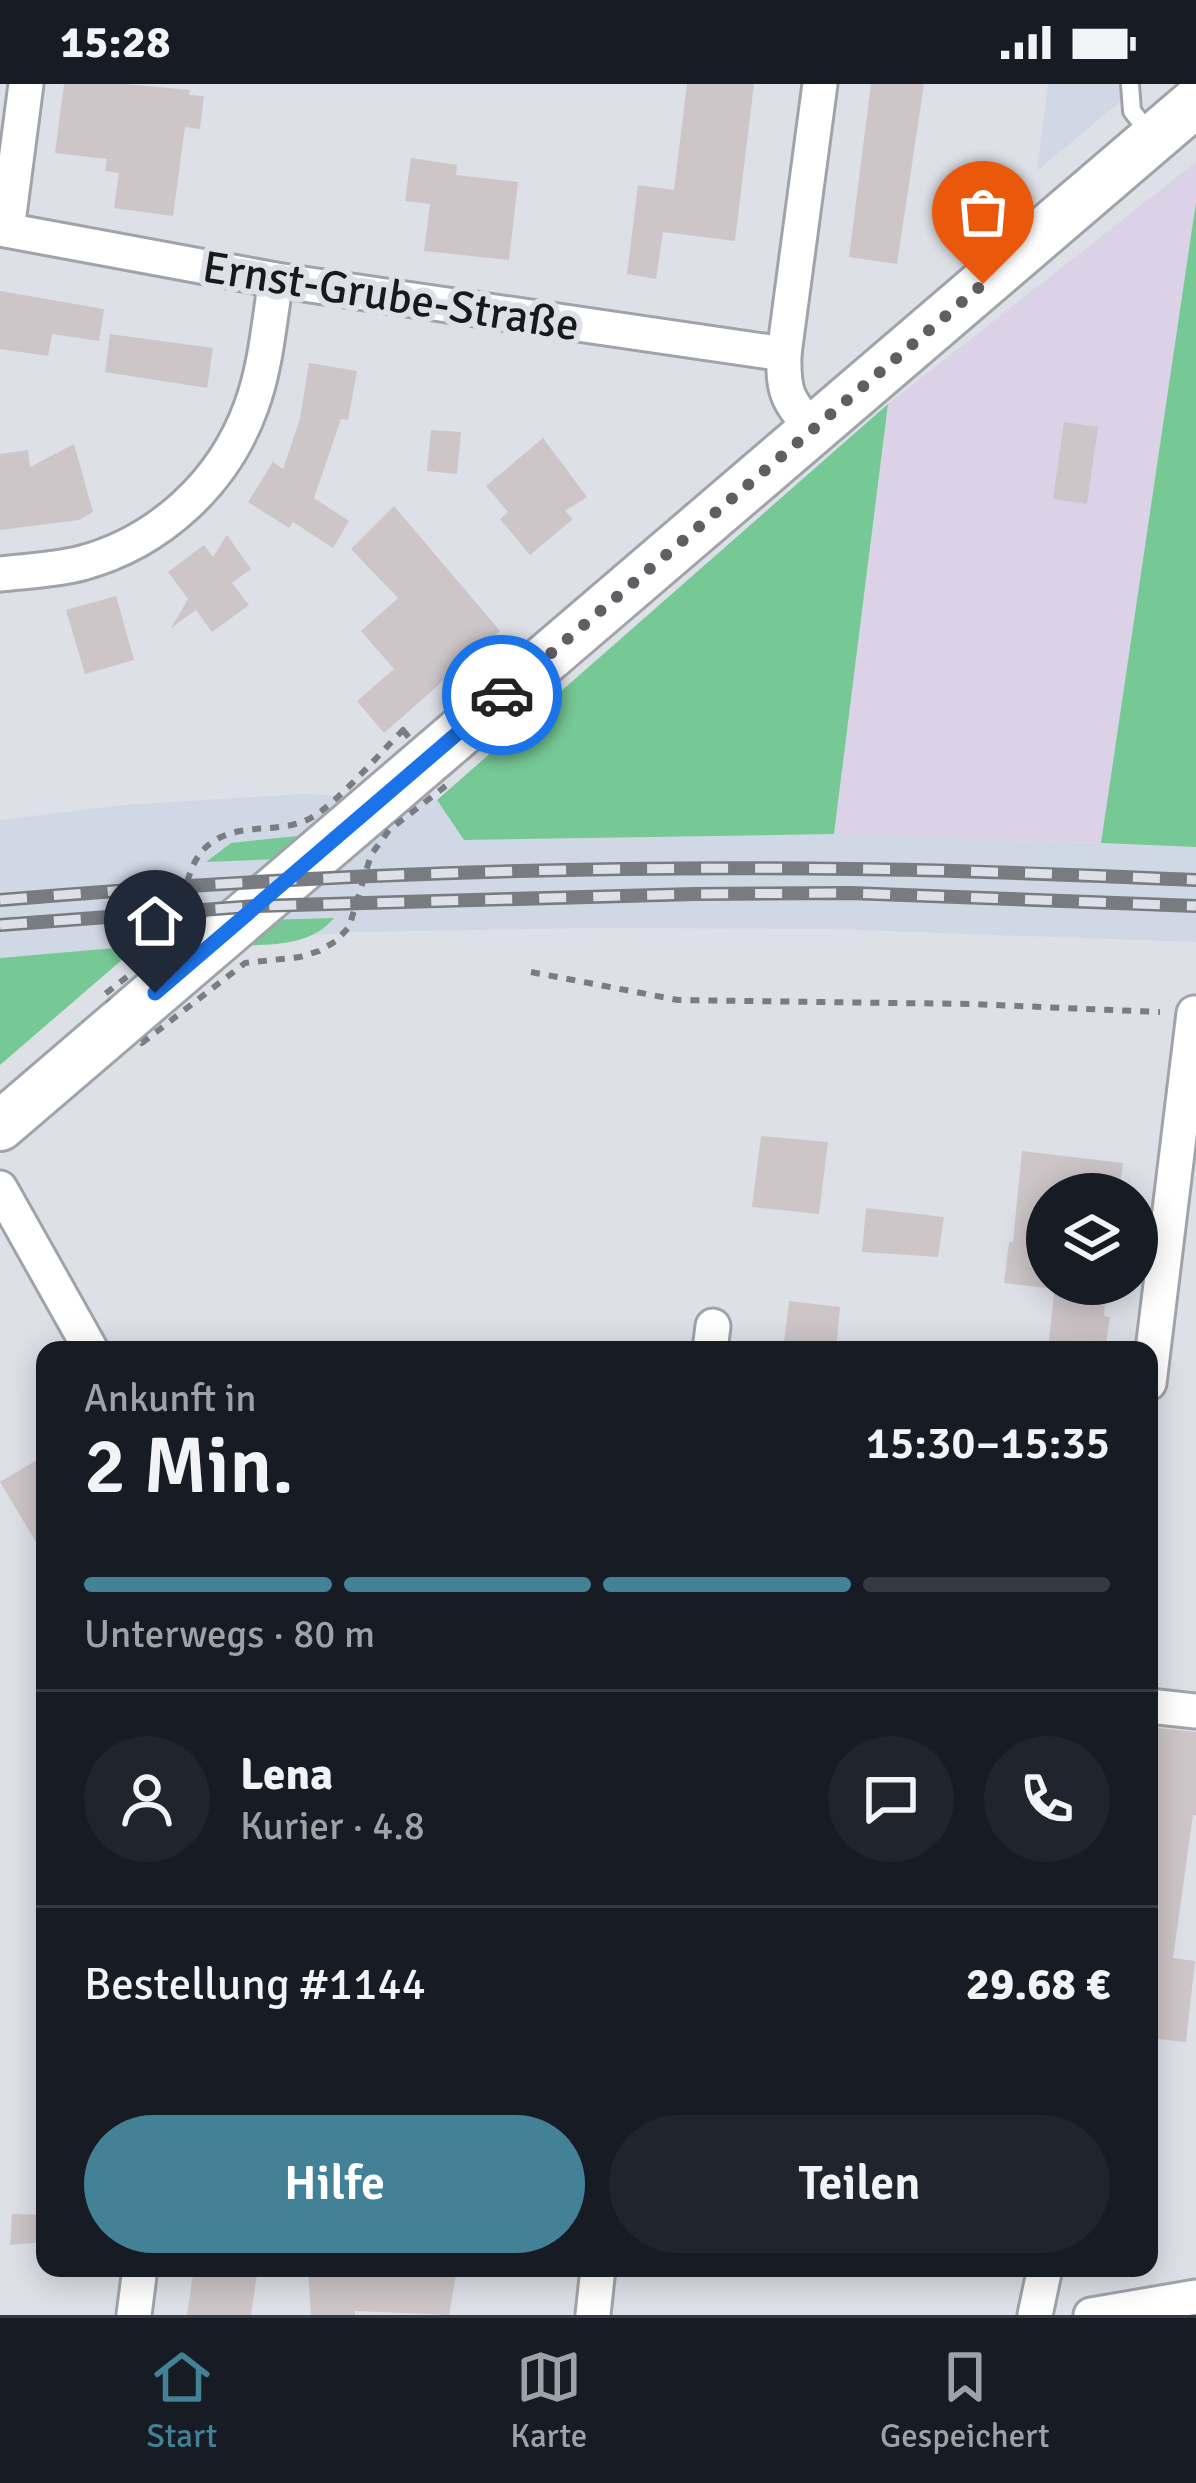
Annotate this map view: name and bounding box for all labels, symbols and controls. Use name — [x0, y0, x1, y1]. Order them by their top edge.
text: 15:28 — [60, 15, 170, 70]
pin — [932, 161, 1034, 284]
icon: bag — [950, 179, 1016, 245]
street label: Ernst-Grube-Straße — [199, 240, 583, 353]
courier — [442, 635, 562, 755]
icon: car — [469, 662, 535, 728]
pin — [104, 870, 206, 993]
icon: home — [122, 888, 188, 954]
map controls — [1026, 1173, 1158, 1305]
button: layers — [1026, 1173, 1158, 1305]
text: Ankunft in — [84, 1374, 257, 1422]
text: 15:30–15:35 — [866, 1416, 1110, 1471]
text: 2 Min. — [84, 1419, 294, 1515]
text: Unterwegs · 80 m — [84, 1610, 375, 1658]
button: person — [84, 1736, 210, 1862]
button: chat — [828, 1736, 954, 1862]
button: phone — [984, 1736, 1110, 1862]
text: Lena — [240, 1747, 333, 1802]
text: Kurier · 4.8 — [240, 1802, 425, 1850]
text: Bestellung #1144 — [84, 1957, 426, 2012]
text: 29.68 € — [966, 1957, 1110, 2012]
button: Hilfe — [84, 2115, 585, 2253]
button: Teilen — [609, 2115, 1110, 2253]
tab: Start — [146, 2344, 217, 2457]
tab: Karte — [510, 2344, 587, 2457]
tab: Gespeichert — [880, 2344, 1050, 2457]

